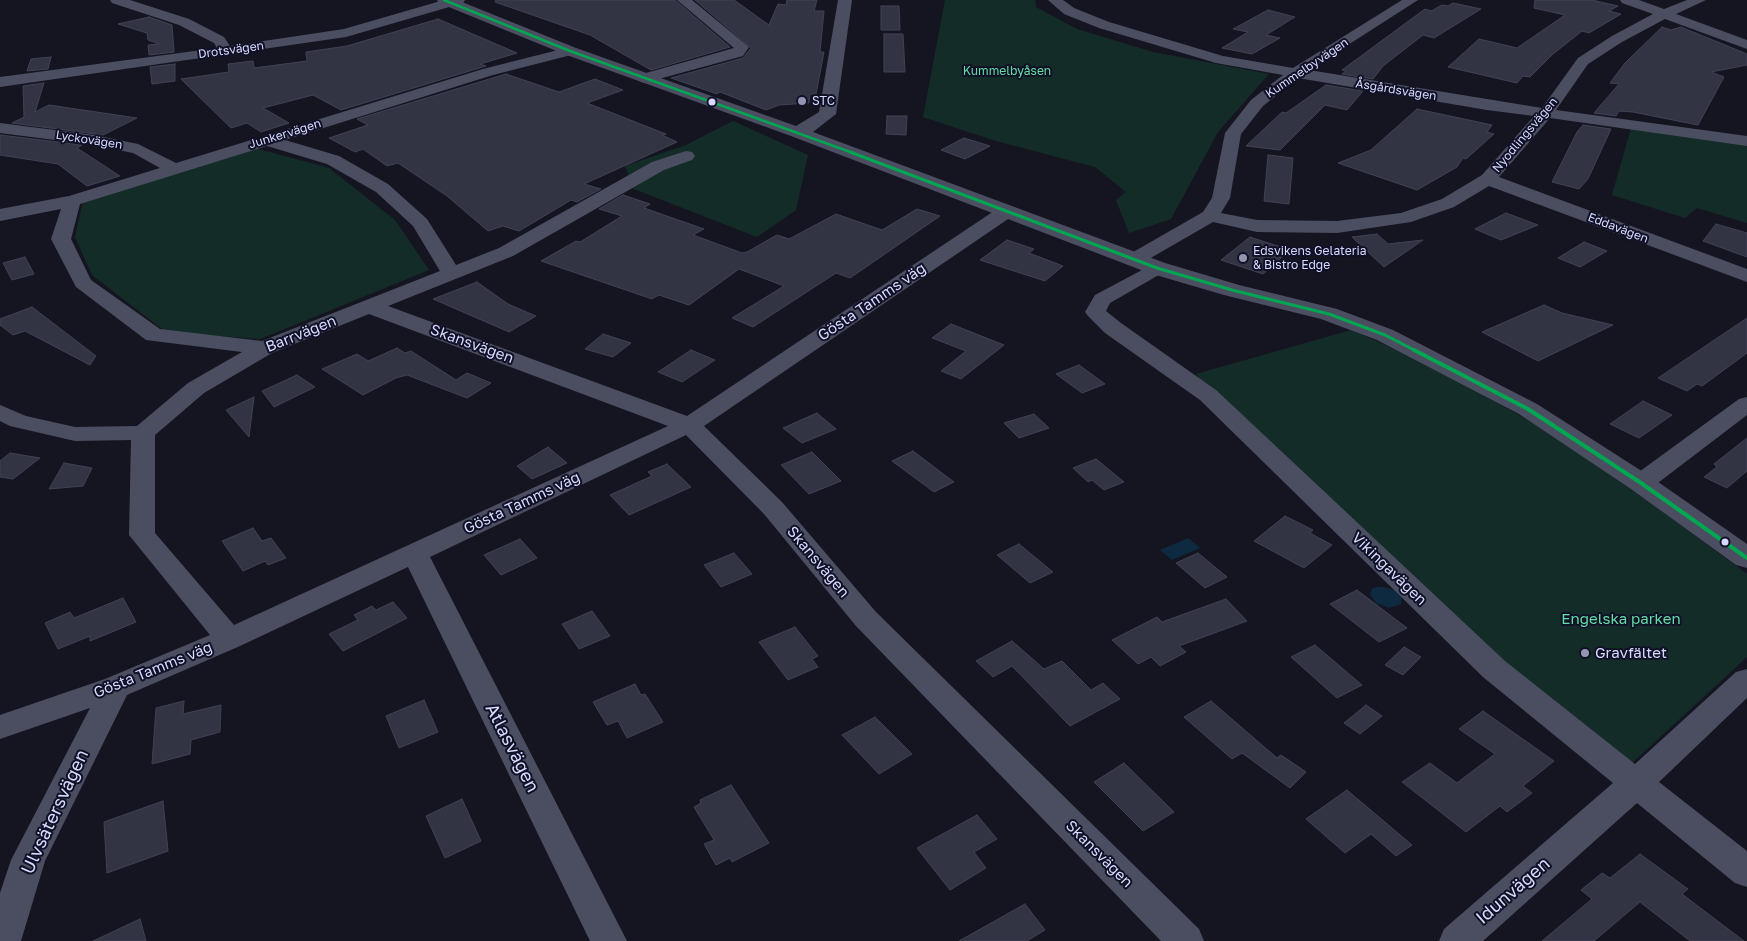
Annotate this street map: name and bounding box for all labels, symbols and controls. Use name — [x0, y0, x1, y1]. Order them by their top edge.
street label: Kummelbyvägen — [1263, 35, 1351, 101]
street label: Drotsvägen — [197, 38, 265, 62]
park label: Kummelbyåsen — [963, 64, 1051, 78]
street label: Åsgårdsvägen — [1354, 76, 1438, 104]
place label: STC — [812, 94, 835, 108]
marker: STC — [796, 95, 808, 107]
street label: Nyodlingsvägen — [1489, 95, 1561, 175]
unlabelled marker — [707, 97, 717, 107]
street label: Junkervägen — [247, 116, 323, 152]
street label: Lyckovägen — [55, 128, 123, 152]
street label: Eddavägen — [1586, 210, 1650, 246]
place label: Edsvikens Gelateria & Bistro Edge — [1253, 244, 1366, 272]
marker: Edsvikens Gelateria & Bistro Edge — [1237, 252, 1249, 264]
street label: Gösta Tamms väg — [815, 259, 929, 345]
street label: Barrvägen — [263, 312, 339, 356]
street label: Skansvägen — [428, 321, 516, 367]
street label: Gösta Tamms väg — [461, 468, 583, 538]
street label: Skansvägen — [783, 523, 853, 601]
street label: Vikingavägen — [1348, 529, 1430, 609]
unlabelled marker — [1720, 537, 1730, 547]
park label: Engelska parken — [1561, 610, 1681, 628]
street label: Gösta Tamms väg — [91, 638, 215, 702]
place label: Gravfältet — [1595, 644, 1667, 662]
marker: Gravfältet — [1579, 647, 1591, 659]
street label: Atlasvägen — [480, 700, 544, 796]
street label: Ulvsätersvägen — [17, 746, 93, 878]
street label: Skansvägen — [1062, 817, 1136, 891]
street label: Idunvägen — [1472, 853, 1554, 929]

